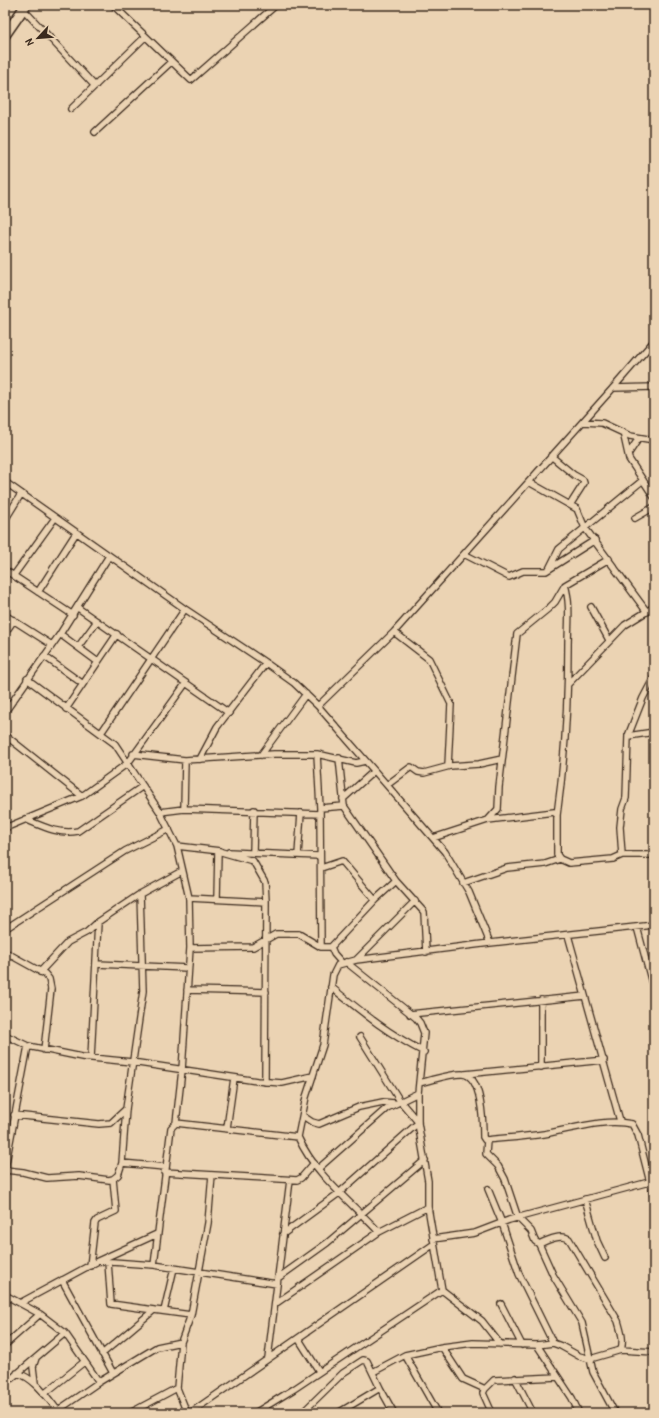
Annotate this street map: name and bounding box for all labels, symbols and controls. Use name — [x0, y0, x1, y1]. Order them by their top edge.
north arrow — [18, 18, 58, 58]
text: N — [21, 37, 37, 48]

